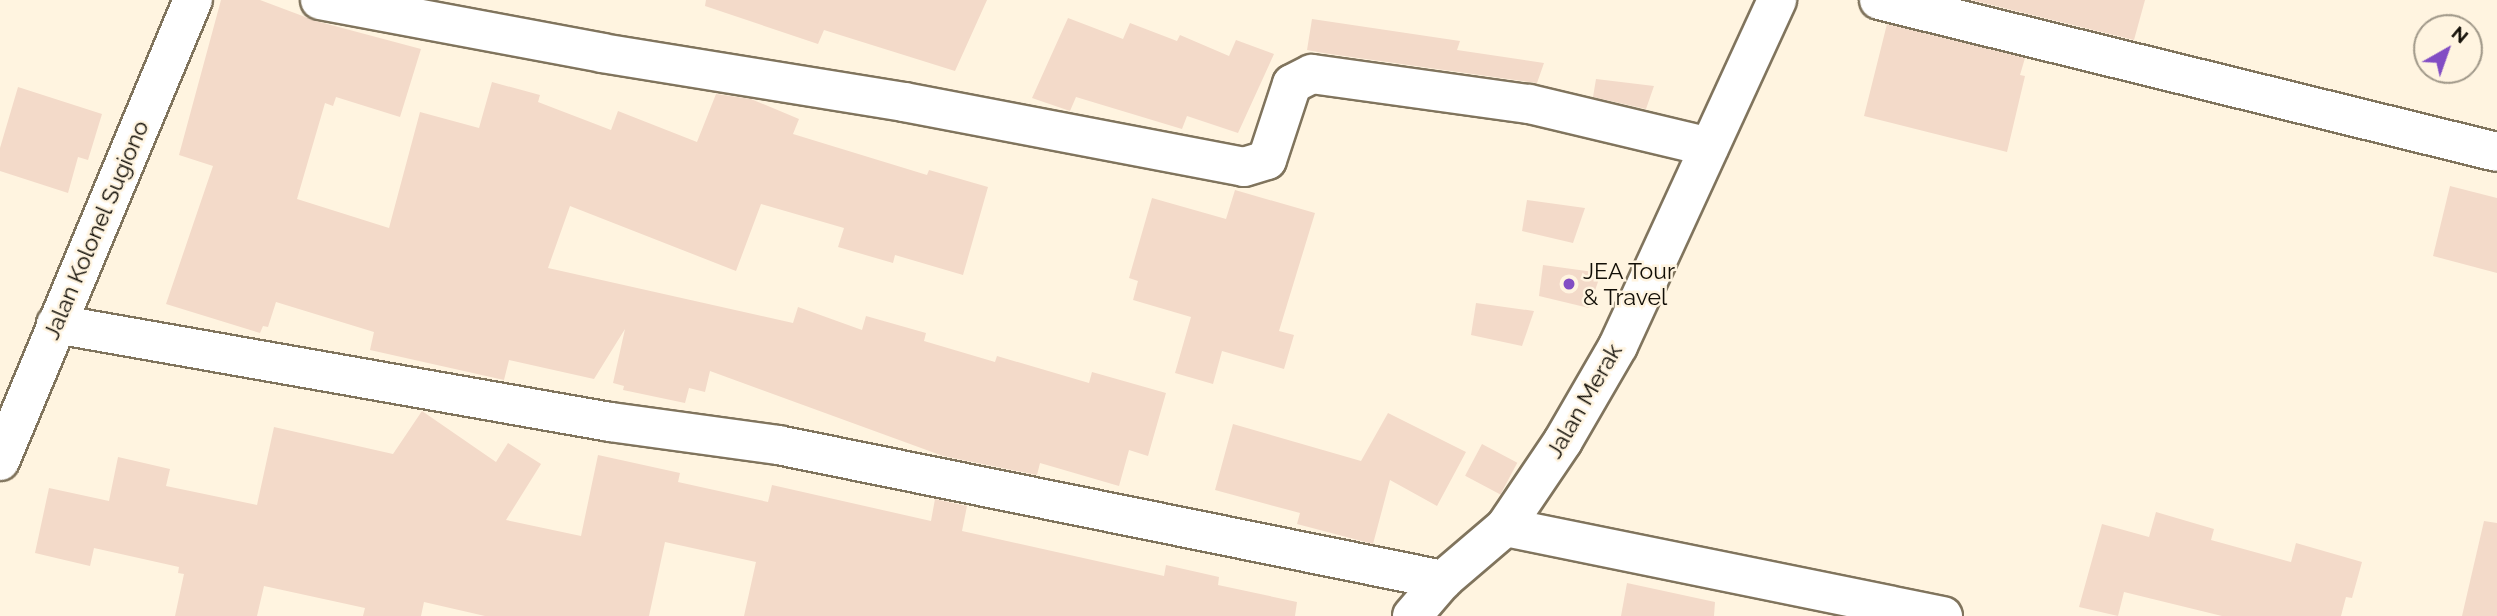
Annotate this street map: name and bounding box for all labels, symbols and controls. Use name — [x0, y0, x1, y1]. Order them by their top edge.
north arrow — [2413, 14, 2483, 84]
text: N — [2448, 21, 2473, 48]
street label: Jalan Kolonel Sugiono — [37, 116, 155, 344]
place label: JEA Tour & Travel — [1583, 257, 1676, 311]
marker: JEA Tour & Travel — [1561, 276, 1577, 292]
street label: Jalan Merak — [1540, 339, 1628, 463]

